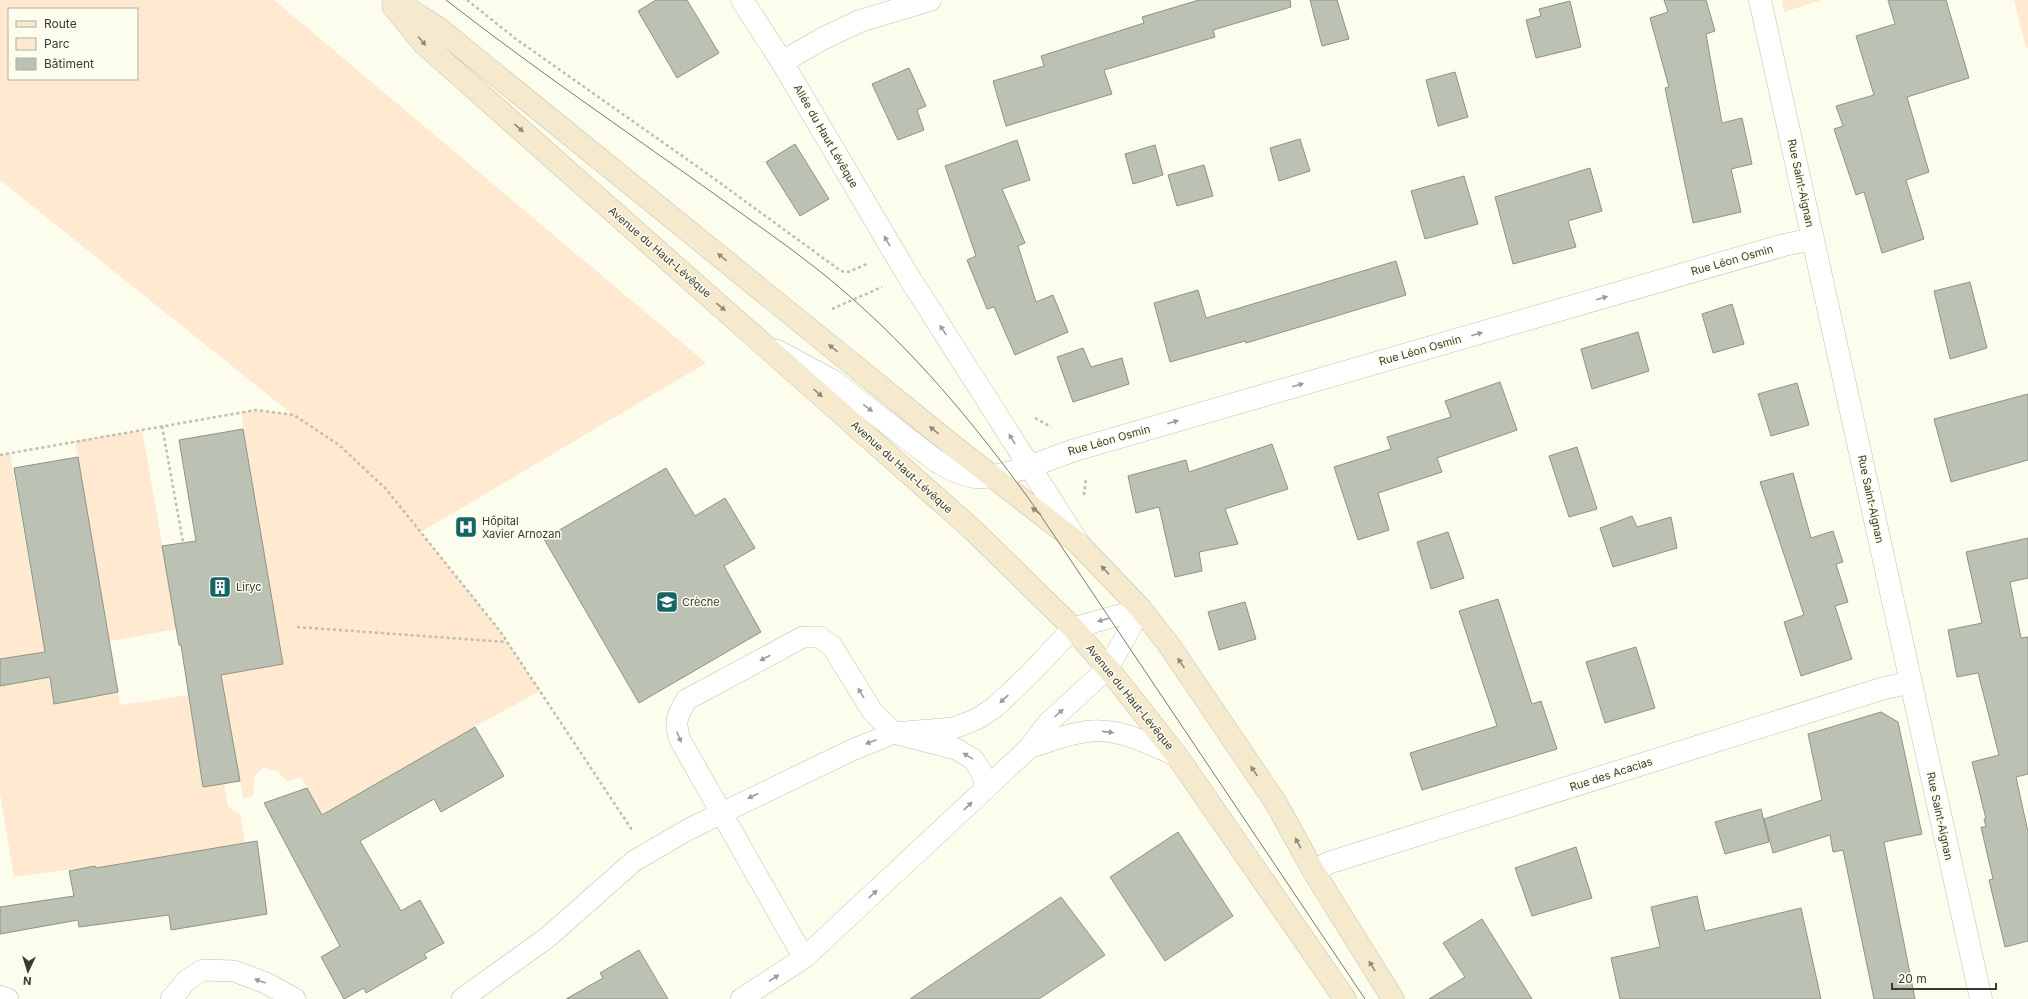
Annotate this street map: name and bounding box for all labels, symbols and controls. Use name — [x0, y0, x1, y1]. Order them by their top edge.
legend — [8, 8, 138, 80]
text: Route — [44, 16, 77, 31]
text: Parc — [44, 36, 70, 51]
one-way arrow — [417, 36, 426, 46]
text: Bâtiment — [44, 56, 94, 71]
street label: Allée du Haut Lévêque — [791, 82, 861, 190]
one-way arrow — [513, 123, 524, 132]
street label: Rue Saint-Aignan — [1785, 138, 1817, 228]
street label: Avenue du Haut-Lévêque — [606, 203, 714, 301]
one-way arrow — [883, 236, 891, 246]
street label: Rue Léon Osmin — [1689, 242, 1775, 278]
one-way arrow — [716, 253, 727, 262]
one-way arrow — [1596, 294, 1608, 300]
one-way arrow — [716, 302, 726, 311]
one-way arrow — [939, 324, 946, 336]
one-way arrow — [1471, 331, 1483, 337]
street label: Rue Léon Osmin — [1377, 332, 1463, 368]
one-way arrow — [828, 344, 839, 353]
one-way arrow — [1293, 382, 1305, 388]
one-way arrow — [813, 388, 823, 398]
one-way arrow — [863, 403, 874, 412]
street label: Avenue du Haut-Lévêque — [848, 418, 956, 516]
one-way arrow — [1168, 419, 1180, 425]
street label: Rue Léon Osmin — [1066, 422, 1152, 458]
one-way arrow — [929, 426, 939, 435]
one-way arrow — [1009, 433, 1016, 445]
street label: Rue Saint-Aignan — [1855, 454, 1887, 544]
one-way arrow — [1031, 507, 1042, 515]
hospital icon: Hôpital Xavier Arnozan — [453, 514, 479, 540]
place label: Hôpital Xavier Arnozan — [482, 514, 561, 541]
one-way arrow — [1100, 565, 1109, 575]
building icon: Liryc — [207, 574, 233, 600]
place label: Liryc — [236, 580, 261, 594]
school or university icon: Crèche — [654, 589, 680, 615]
place label: Crèche — [682, 595, 720, 609]
one-way arrow — [1097, 617, 1110, 623]
street label: Avenue du Haut-Lévêque — [1083, 641, 1177, 753]
one-way arrow — [759, 654, 771, 661]
one-way arrow — [1177, 658, 1185, 668]
one-way arrow — [858, 687, 865, 699]
one-way arrow — [999, 694, 1009, 703]
one-way arrow — [1054, 709, 1064, 718]
one-way arrow — [1102, 729, 1114, 736]
one-way arrow — [677, 732, 683, 744]
one-way arrow — [864, 740, 876, 746]
one-way arrow — [962, 752, 974, 759]
street label: Rue des Acacias — [1568, 754, 1654, 794]
one-way arrow — [1250, 766, 1258, 776]
street label: Rue Saint-Aignan — [1924, 771, 1956, 861]
one-way arrow — [747, 793, 758, 799]
one-way arrow — [963, 801, 973, 811]
one-way arrow — [1294, 837, 1301, 849]
one-way arrow — [868, 890, 878, 899]
north arrow — [8, 951, 48, 991]
one-way arrow — [1369, 960, 1376, 972]
scale bar — [1892, 965, 1996, 991]
text: 20 m — [1898, 971, 1927, 986]
text: N — [23, 974, 32, 988]
one-way arrow — [769, 974, 779, 982]
one-way arrow — [254, 977, 266, 983]

